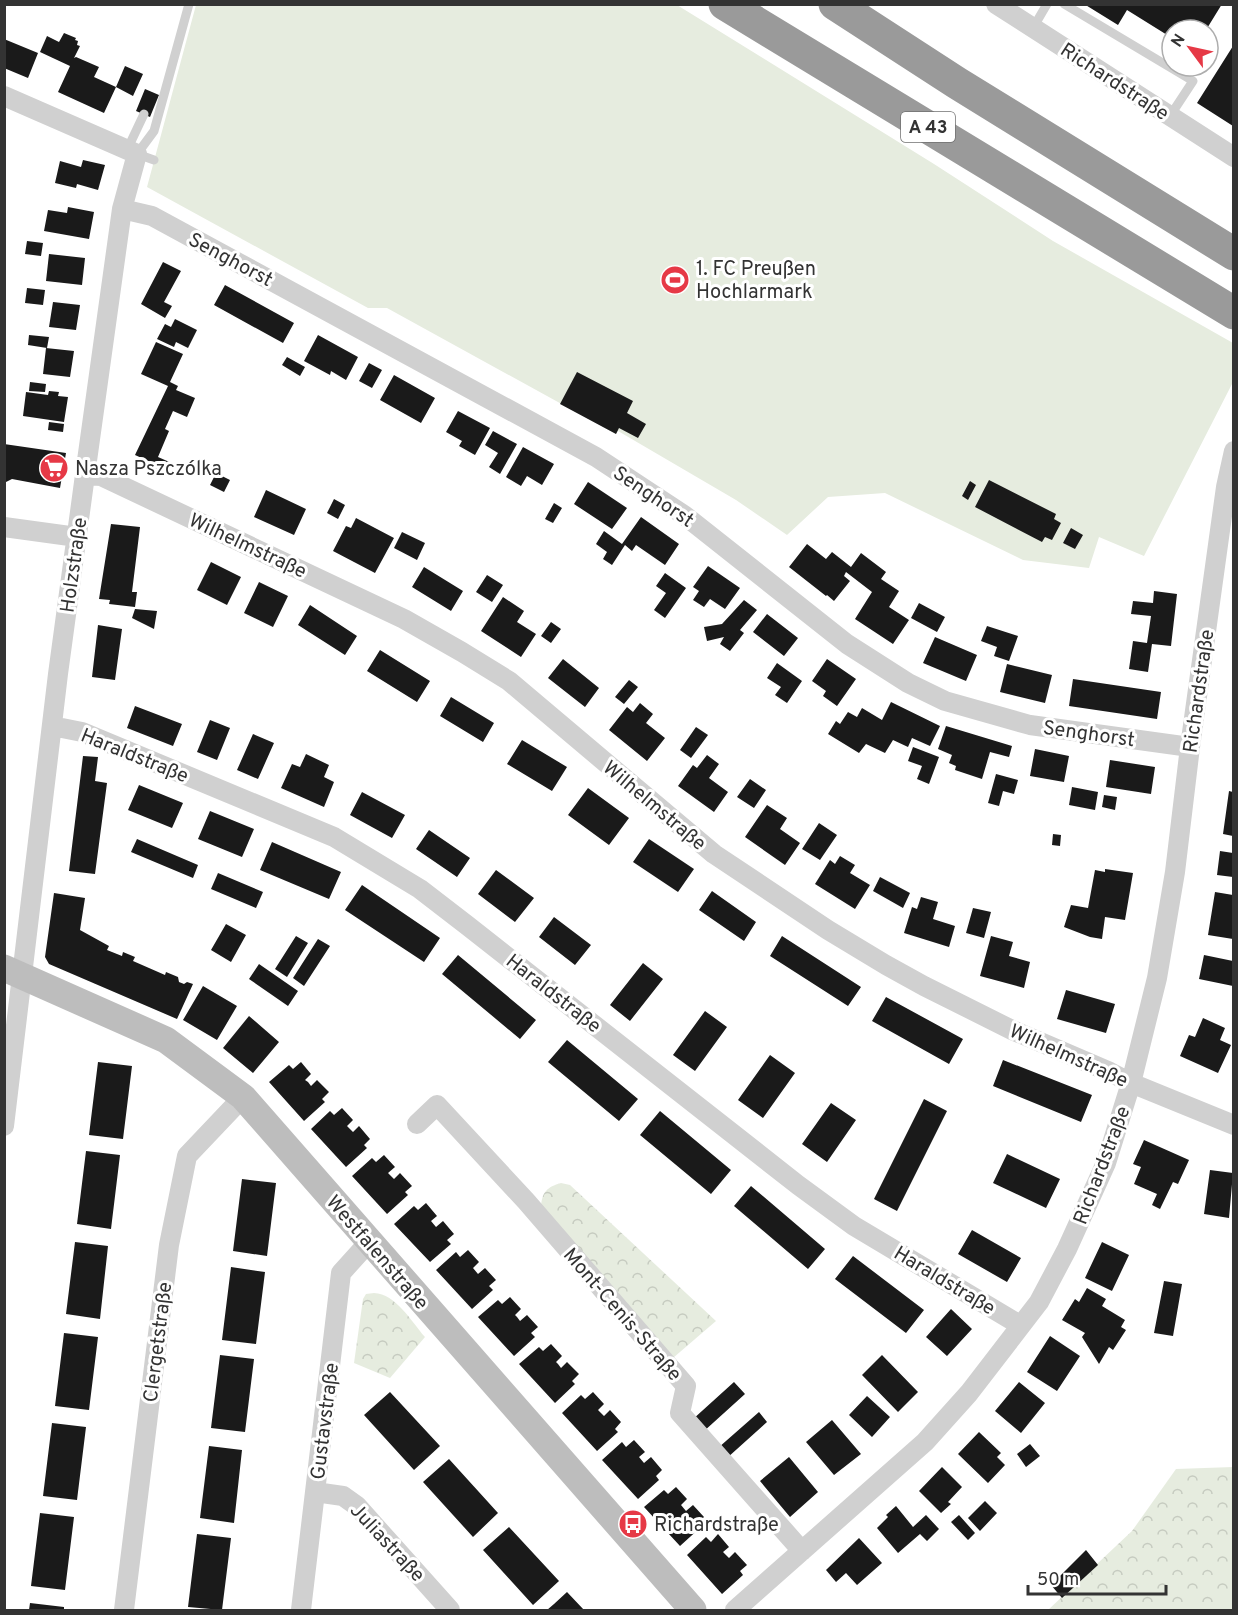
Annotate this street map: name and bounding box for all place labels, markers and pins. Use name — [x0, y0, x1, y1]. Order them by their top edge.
place label: 1. FC Preußen Hochlarmark — [696, 257, 816, 306]
sports icon: 1. FC Preußen Hochlarmark — [659, 264, 691, 296]
supermarket icon: Nasza Pszczólka — [38, 452, 70, 484]
place label: Nasza Pszczólka — [75, 457, 222, 483]
bus stop icon: Richardstraße — [617, 1508, 649, 1540]
place label: Richardstraße — [654, 1513, 779, 1539]

